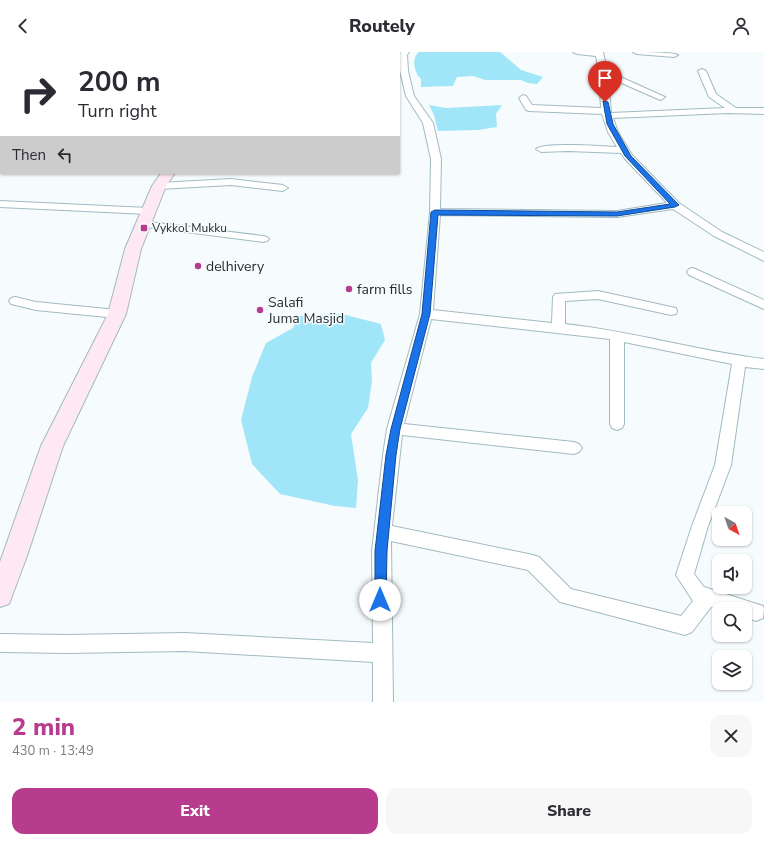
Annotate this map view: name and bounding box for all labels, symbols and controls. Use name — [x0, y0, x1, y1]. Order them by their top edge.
text: Routely — [349, 14, 415, 38]
icon: back — [12, 15, 34, 37]
icon: person — [730, 15, 752, 37]
pin — [588, 61, 622, 102]
text: 200 m — [78, 63, 161, 101]
icon: arrive — [594, 67, 616, 89]
icon: right — [12, 68, 64, 120]
text: Turn right — [78, 99, 157, 123]
icon: left — [54, 144, 76, 166]
text: Then — [12, 145, 46, 165]
place label: Vykkol Mukku — [151, 220, 227, 236]
marker: Vykkol Mukku — [139, 223, 149, 233]
place label: delhivery — [206, 257, 265, 276]
marker: delhivery — [193, 261, 203, 271]
place label: farm fills — [357, 280, 413, 299]
marker: farm fills — [344, 284, 354, 294]
place label: Salafi Juma Masjid — [267, 293, 344, 328]
marker: Salafi Juma Masjid — [255, 305, 265, 315]
north arrow — [712, 506, 752, 546]
map controls — [712, 506, 752, 690]
button: sound — [712, 554, 752, 594]
position arrow — [359, 579, 401, 621]
button: search — [712, 602, 752, 642]
button: layers — [712, 650, 752, 690]
text: 2 min — [12, 711, 75, 743]
button: close — [710, 715, 752, 757]
text: 430 m · 13:49 — [12, 742, 94, 760]
button: Exit — [12, 788, 378, 834]
button: Share — [386, 788, 752, 834]

